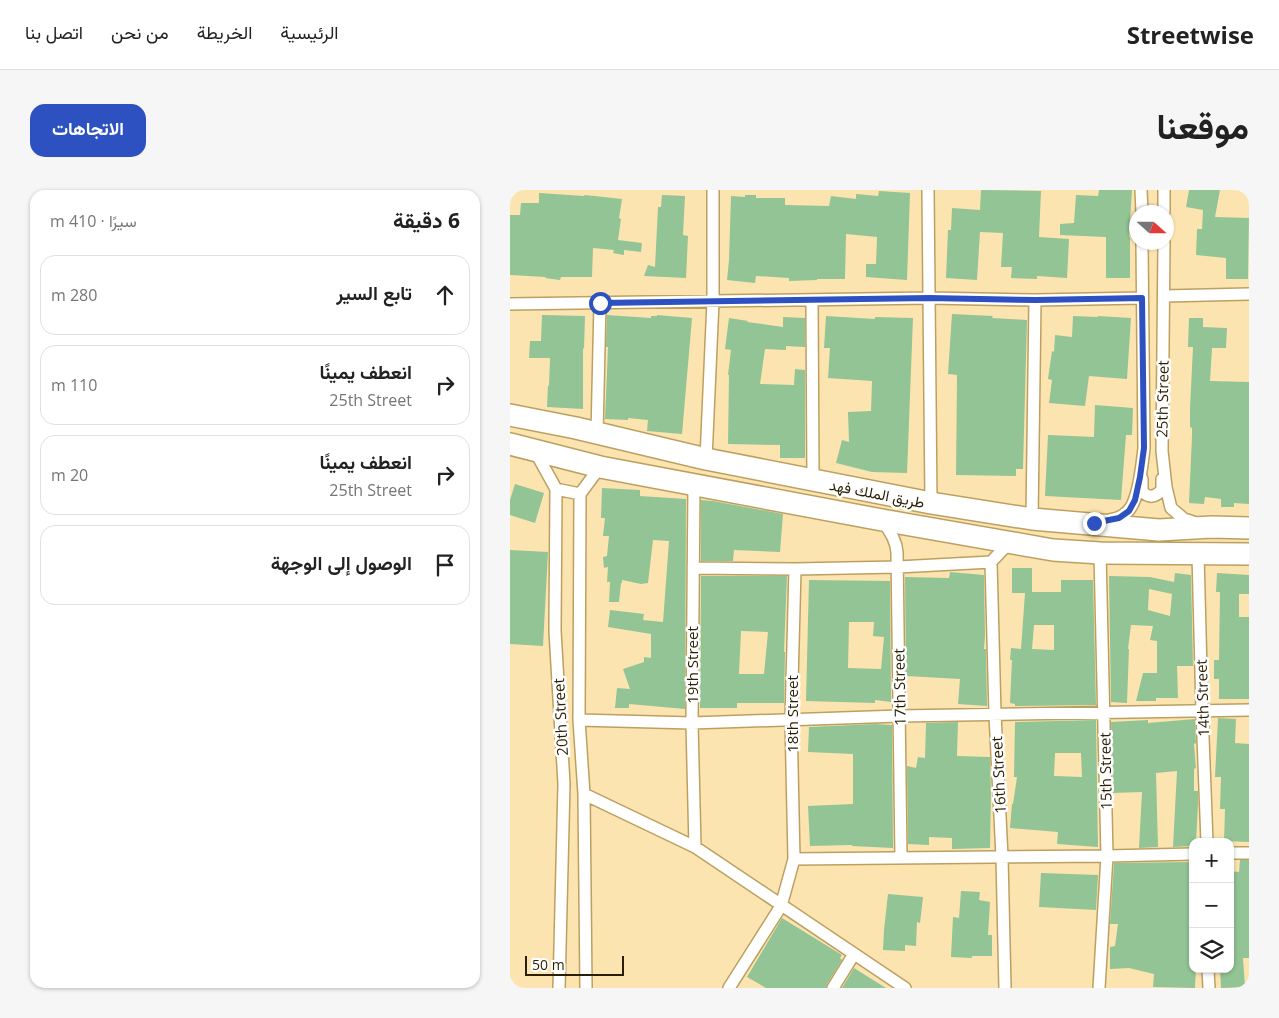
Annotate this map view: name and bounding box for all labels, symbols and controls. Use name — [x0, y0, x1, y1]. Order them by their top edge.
text: Streetwise — [1127, 18, 1254, 51]
text: اتصل بنا — [25, 20, 83, 44]
text: من نحن — [111, 20, 169, 44]
text: الخريطة — [197, 20, 252, 44]
text: الرئيسية — [280, 20, 339, 44]
text: موقعنا — [1156, 102, 1249, 149]
button: الاتجاهات — [30, 104, 146, 157]
north arrow — [1129, 205, 1174, 250]
text: 6 دقيقة — [393, 206, 460, 234]
text: سيرًا · 410 m — [50, 210, 137, 232]
text: تابع السير — [336, 280, 412, 306]
icon: ahead — [431, 281, 459, 309]
text: 280 m — [51, 284, 97, 306]
route start — [589, 292, 612, 315]
text: انعطف يمينًا — [319, 359, 412, 385]
street label: 25th Street — [1151, 360, 1173, 438]
icon: right — [431, 371, 459, 399]
text: 110 m — [51, 374, 97, 396]
text: 25th Street — [329, 389, 412, 411]
text: انعطف يمينًا — [319, 449, 412, 475]
icon: right — [431, 461, 459, 489]
text: 20 m — [51, 464, 88, 486]
street label: طريق الملك فهد — [827, 474, 927, 513]
text: 25th Street — [329, 479, 412, 501]
route end — [1083, 512, 1106, 535]
text: الوصول إلى الوجهة — [271, 550, 412, 576]
icon: arrive — [431, 551, 459, 579]
street label: 19th Street — [682, 626, 702, 704]
street label: 17th Street — [888, 648, 910, 726]
street label: 14th Street — [1191, 659, 1213, 737]
street label: 18th Street — [782, 675, 802, 753]
street label: 20th Street — [548, 678, 572, 756]
street label: 15th Street — [1094, 732, 1116, 810]
street label: 16th Street — [986, 736, 1010, 814]
map controls — [1189, 838, 1234, 973]
button: + — [1189, 838, 1234, 883]
button: − — [1189, 883, 1234, 928]
button: layers — [1189, 928, 1234, 973]
scale bar — [525, 953, 624, 976]
text: 50 m — [532, 955, 565, 974]

